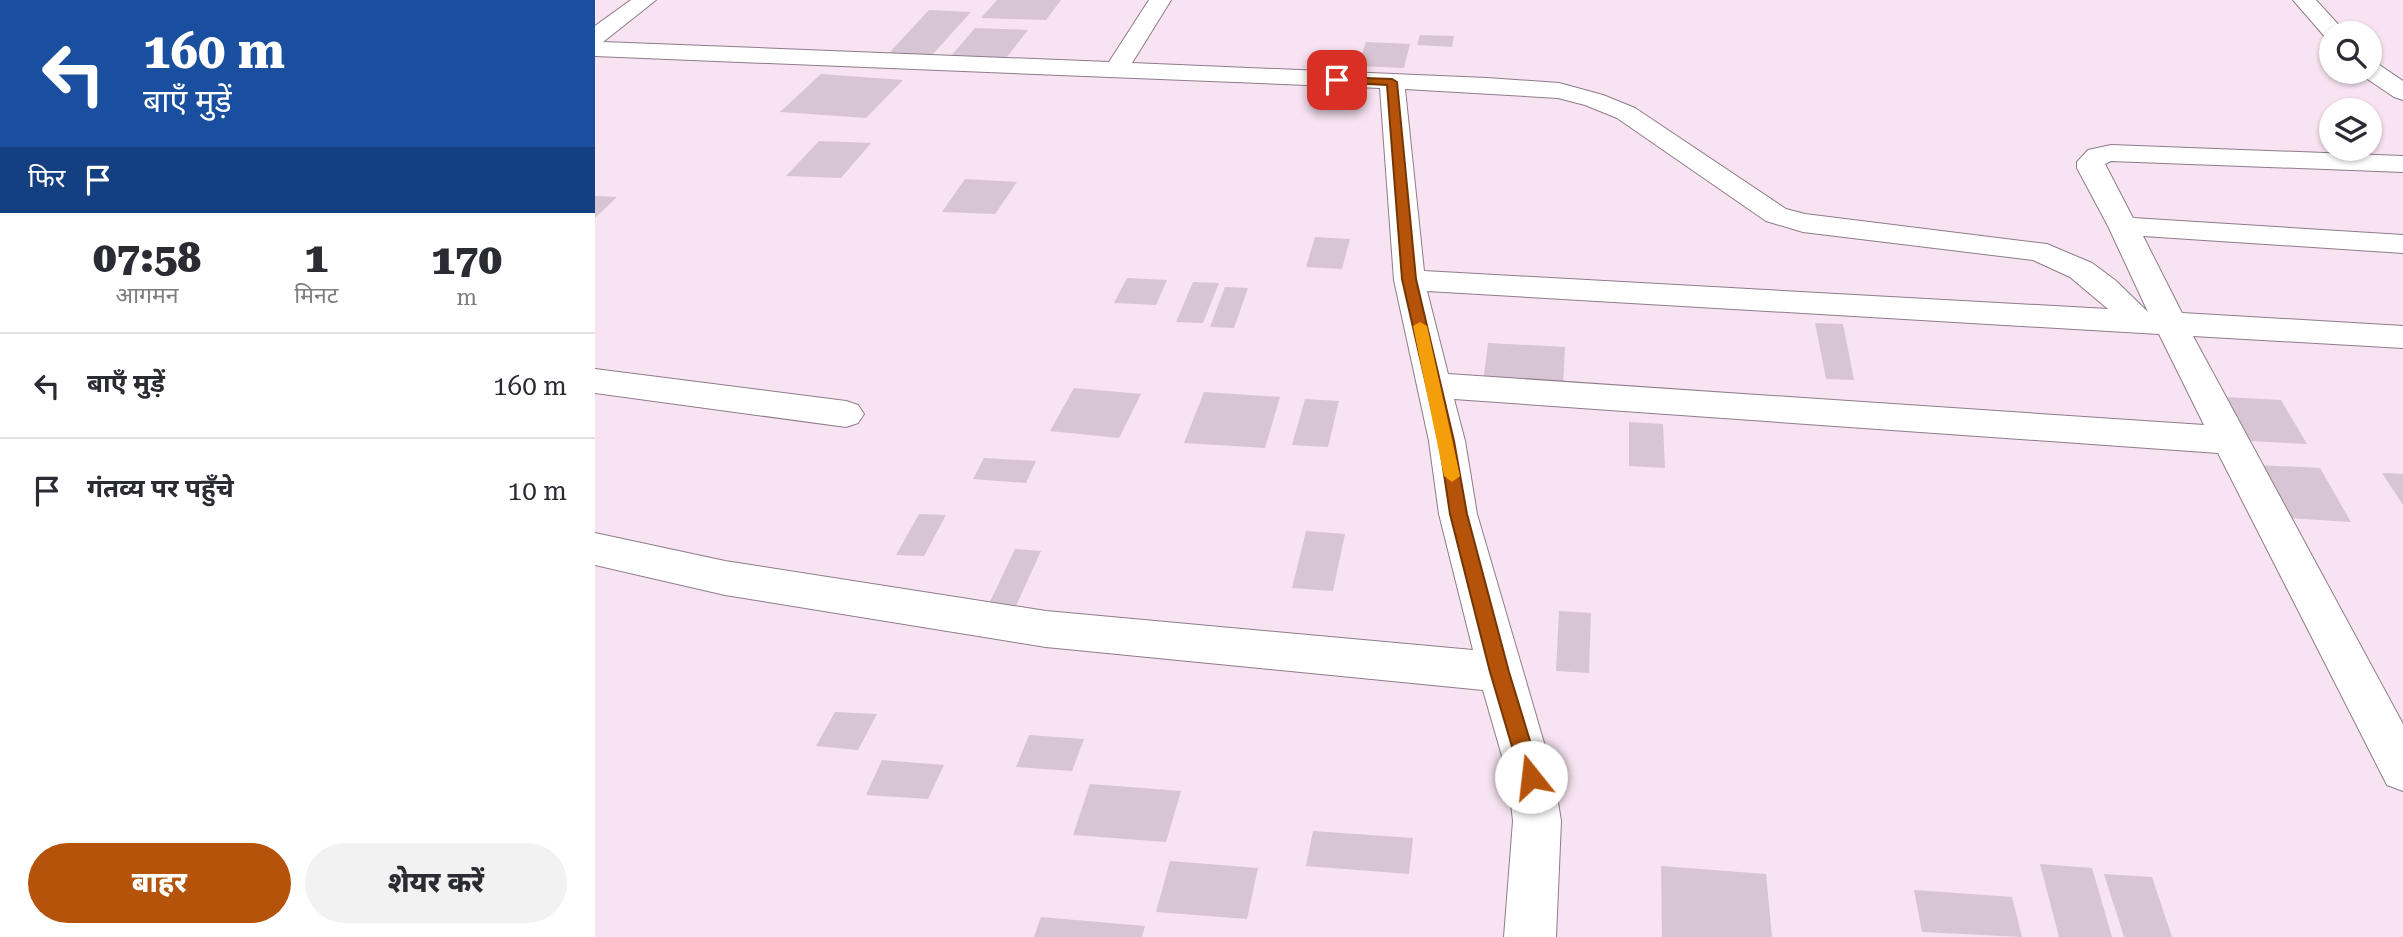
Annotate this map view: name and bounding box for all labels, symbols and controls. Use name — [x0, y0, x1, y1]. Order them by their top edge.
map controls — [2319, 21, 2382, 161]
button: search — [2319, 21, 2382, 84]
text: 160 m — [143, 23, 285, 80]
icon: left — [28, 28, 119, 119]
pin — [1307, 50, 1367, 110]
icon: arrive — [1318, 61, 1356, 99]
text: बाएँ मुड़ें — [143, 82, 232, 120]
button: layers — [2319, 98, 2382, 161]
icon: arrive — [79, 161, 117, 199]
text: फिर — [28, 163, 65, 193]
text: 07:58 — [93, 233, 201, 282]
text: 1 — [304, 233, 328, 282]
text: 170 — [431, 235, 502, 284]
text: आगमन — [116, 282, 179, 309]
text: मिनट — [294, 282, 338, 309]
text: m — [456, 284, 477, 311]
icon: left — [28, 367, 66, 405]
text: बाएँ मुड़ें — [87, 368, 165, 398]
text: 160 m — [493, 371, 567, 401]
icon: arrive — [28, 472, 66, 510]
text: गंतव्य पर पहुँचे — [87, 473, 234, 503]
text: 10 m — [508, 476, 567, 506]
position arrow — [1494, 740, 1568, 814]
button: बाहर — [28, 843, 291, 923]
button: शेयर करें — [305, 843, 567, 923]

